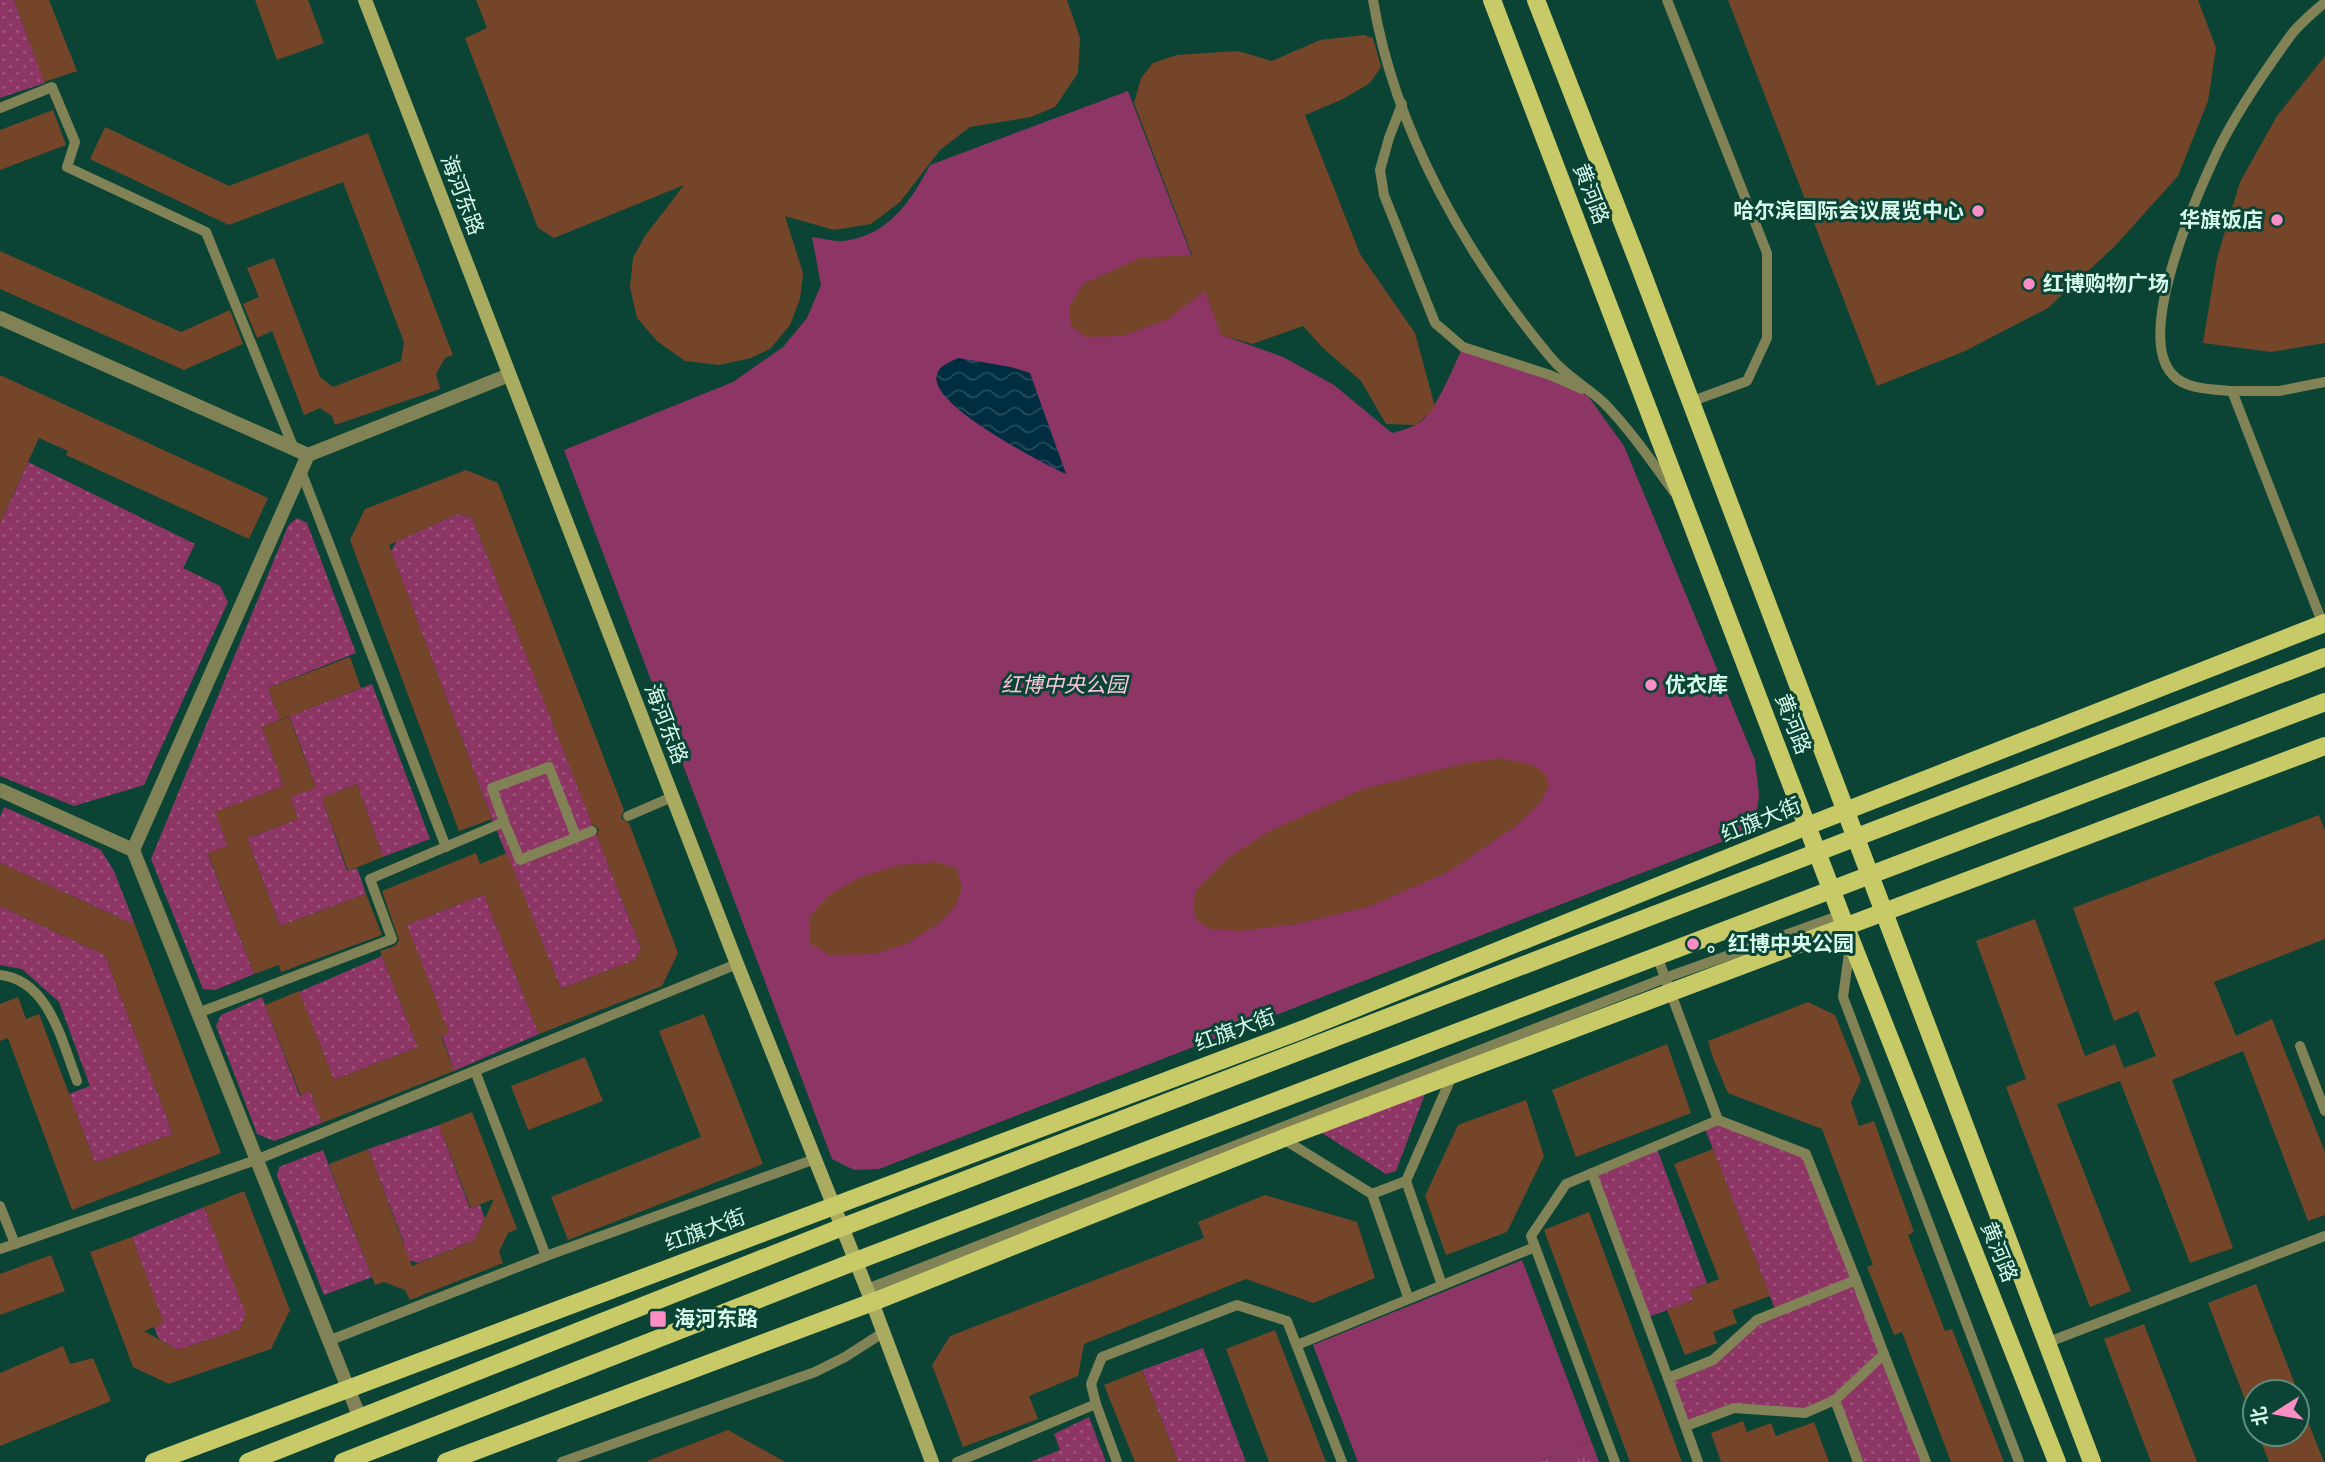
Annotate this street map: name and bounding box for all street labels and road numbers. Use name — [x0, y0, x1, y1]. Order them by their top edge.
street label: 海河东路 — [435, 151, 489, 239]
street label: 黄河路 — [1568, 160, 1614, 228]
street label: 海河东路 — [639, 680, 693, 768]
street label: 黄河路 — [1770, 690, 1816, 758]
street label: 红旗大街 — [1717, 792, 1805, 848]
street label: 红旗大街 — [1191, 1003, 1279, 1057]
street label: 红旗大街 — [661, 1203, 749, 1257]
street label: 黄河路 — [1975, 1218, 2023, 1286]

